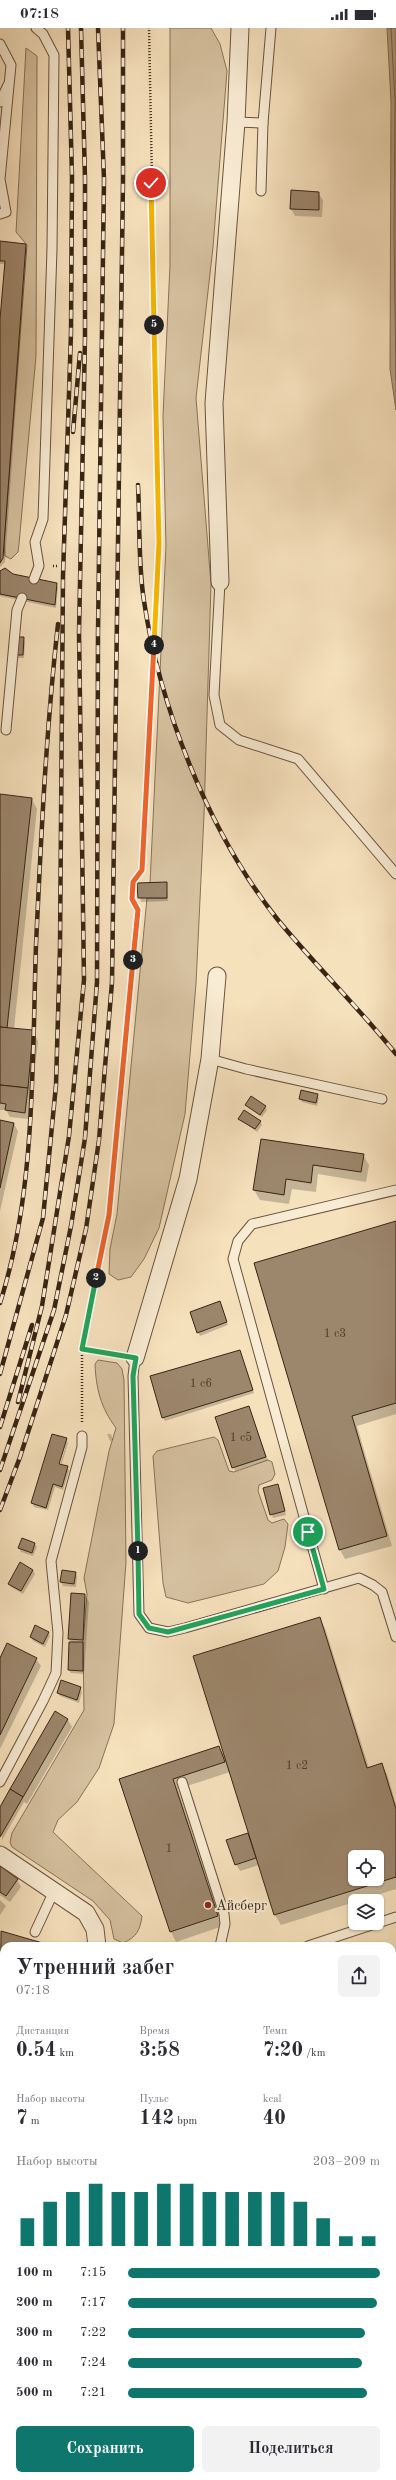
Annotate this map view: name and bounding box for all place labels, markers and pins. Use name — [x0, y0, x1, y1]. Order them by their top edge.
pin — [134, 166, 168, 200]
pin: 5 — [144, 315, 164, 335]
pin: 4 — [144, 635, 164, 655]
pin: 3 — [123, 950, 143, 970]
pin: 2 — [86, 1268, 106, 1288]
pin — [291, 1515, 325, 1549]
pin: 1 — [128, 1541, 148, 1561]
place label: Айсберг — [216, 1899, 267, 1913]
marker: Айсберг — [203, 1900, 213, 1910]

